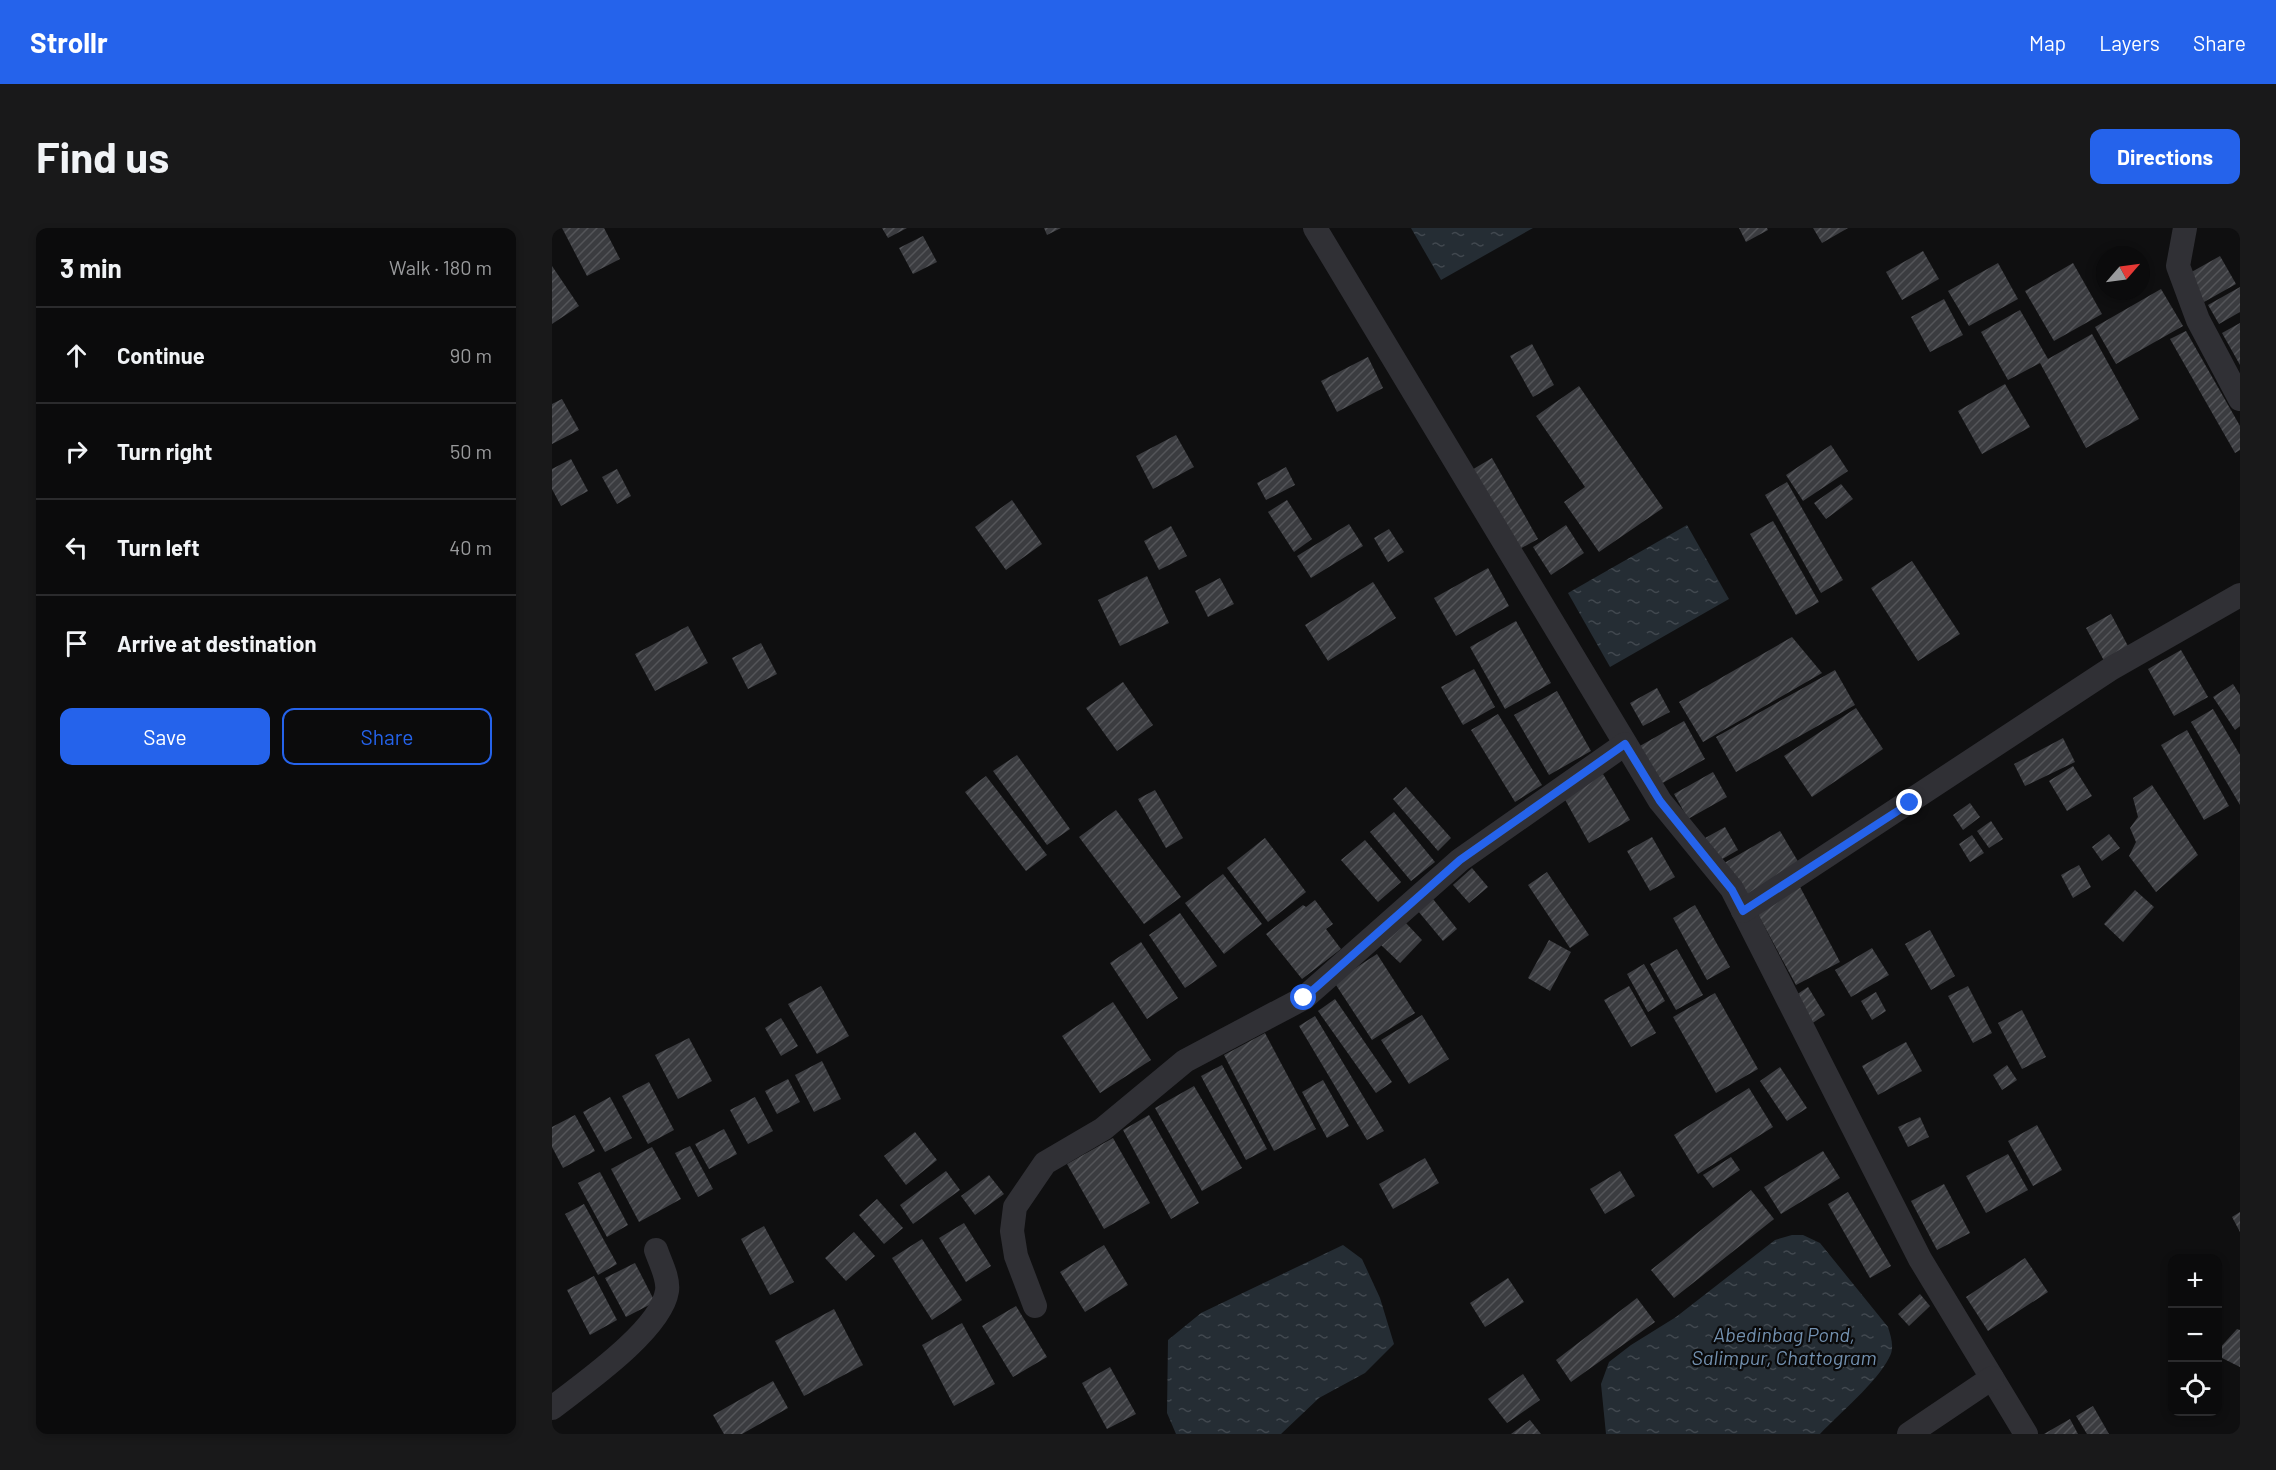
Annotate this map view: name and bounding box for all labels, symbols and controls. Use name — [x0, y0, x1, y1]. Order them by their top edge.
text: Strollr — [30, 25, 108, 59]
text: Map — [2029, 30, 2066, 55]
text: Layers — [2099, 30, 2160, 55]
text: Share — [2193, 30, 2246, 55]
button: Directions — [2090, 129, 2240, 184]
text: Find us — [36, 131, 169, 181]
north arrow — [2096, 246, 2150, 300]
text: 3 min — [60, 252, 122, 283]
text: Walk · 180 m — [389, 255, 492, 279]
icon: ahead — [60, 339, 93, 372]
text: Continue — [117, 342, 205, 368]
text: 90 m — [450, 343, 492, 367]
icon: right — [60, 435, 93, 468]
text: Turn right — [117, 438, 212, 464]
text: 50 m — [450, 439, 492, 463]
icon: left — [60, 531, 93, 564]
text: Turn left — [117, 534, 200, 560]
text: 40 m — [449, 535, 492, 559]
icon: arrive — [60, 627, 93, 660]
text: Arrive at destination — [117, 630, 316, 656]
button: Save — [60, 708, 270, 765]
button: Share — [282, 708, 492, 765]
route end — [1896, 789, 1922, 815]
route start — [1290, 984, 1316, 1010]
map controls — [2168, 1254, 2222, 1416]
button: + — [2168, 1254, 2222, 1308]
button: − — [2168, 1308, 2222, 1362]
water label: Abedinbag Pond, Salimpur, Chattogram — [1692, 1322, 1876, 1369]
button: locate — [2168, 1362, 2222, 1416]

